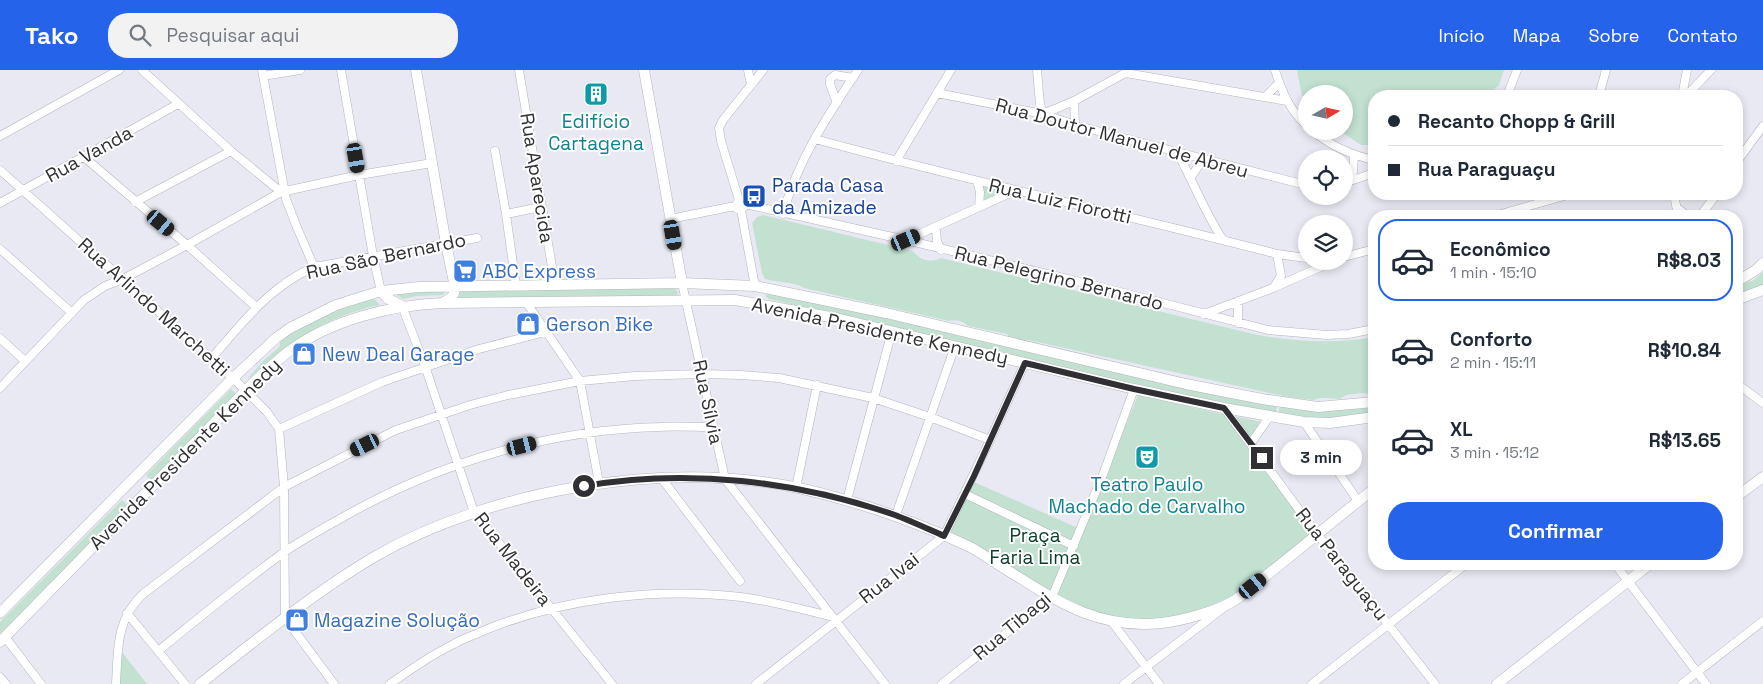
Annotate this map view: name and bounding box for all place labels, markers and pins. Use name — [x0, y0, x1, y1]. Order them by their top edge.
building icon: Edifício Cartagena — [583, 81, 609, 107]
place label: Edifício Cartagena — [548, 109, 644, 156]
place label: Parada Casa da Amizade — [772, 173, 884, 220]
bus stop icon: Parada Casa da Amizade — [741, 183, 767, 209]
supermarket icon: ABC Express — [452, 258, 478, 284]
place label: ABC Express — [482, 259, 596, 284]
shop icon: Gerson Bike — [515, 311, 541, 337]
place label: Gerson Bike — [546, 312, 653, 337]
shop icon: New Deal Garage — [291, 341, 317, 367]
place label: New Deal Garage — [322, 342, 475, 367]
theatre icon: Teatro Paulo Machado de Carvalho — [1134, 444, 1160, 470]
place label: Teatro Paulo Machado de Carvalho — [1048, 472, 1246, 519]
shop icon: Magazine Solução — [284, 607, 310, 633]
place label: Magazine Solução — [314, 608, 480, 633]

